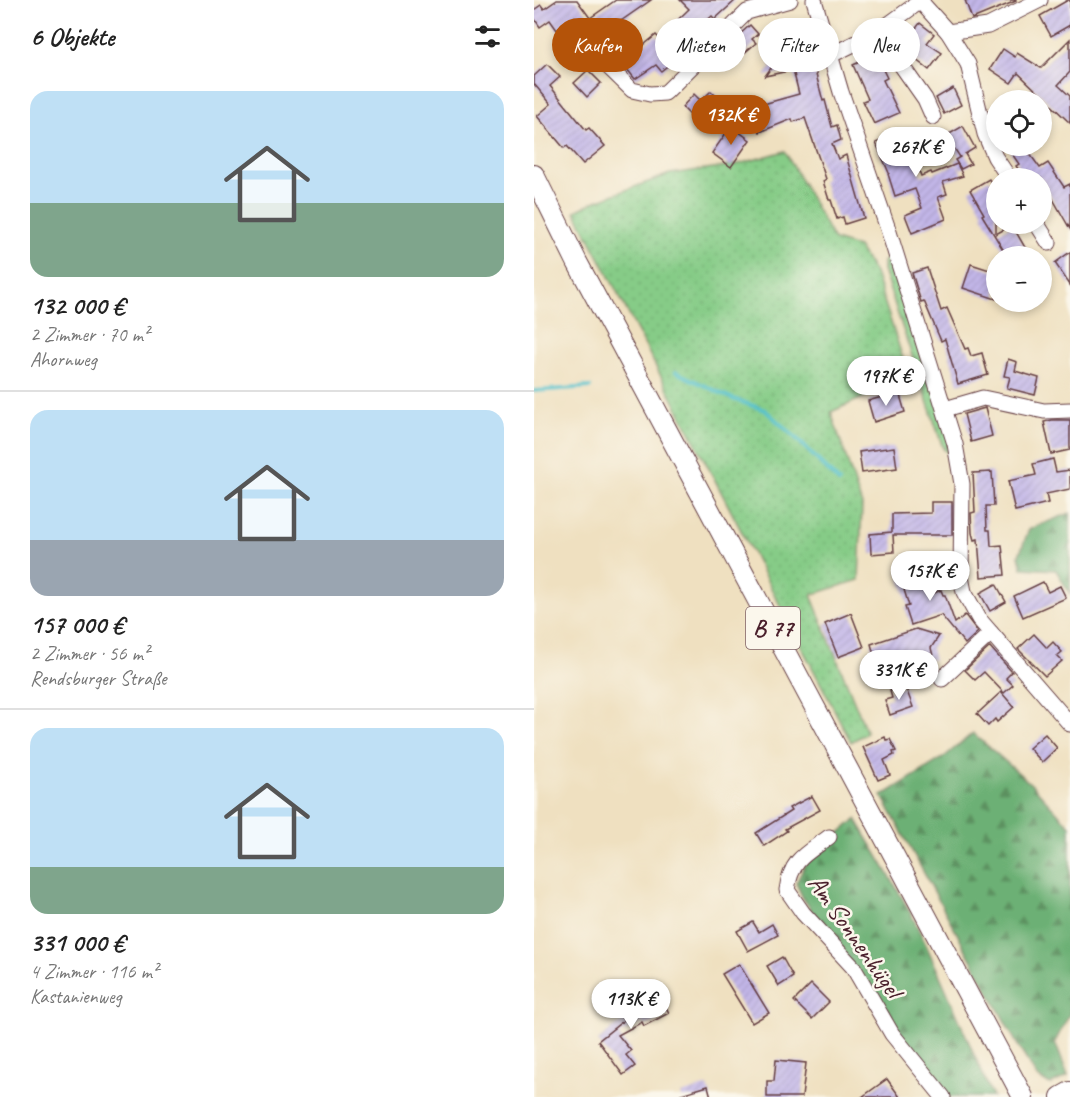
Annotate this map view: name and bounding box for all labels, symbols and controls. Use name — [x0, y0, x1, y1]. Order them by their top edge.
chip: Kaufen — [552, 18, 643, 72]
chip: Mieten — [655, 18, 746, 72]
chip: Filter — [758, 18, 839, 72]
chip: Neu — [851, 18, 920, 72]
text: 6 Objekte — [30, 20, 114, 53]
icon: filters — [471, 20, 504, 53]
map controls — [986, 90, 1052, 312]
button: locate — [986, 90, 1052, 156]
pin: 132K € — [682, 95, 780, 146]
text: 132K € — [706, 102, 757, 127]
pin: 267K € — [867, 127, 965, 178]
icon: home — [213, 130, 321, 238]
text: 267K € — [890, 134, 942, 159]
button: + — [986, 168, 1052, 234]
button: − — [986, 246, 1052, 312]
text: 132 000 € — [30, 289, 124, 322]
text: 2 Zimmer · 70 m² — [30, 322, 149, 347]
text: Ahornweg — [30, 347, 97, 372]
pin: 197K € — [837, 356, 935, 407]
text: 197K € — [861, 363, 911, 388]
icon: home — [213, 449, 321, 557]
pin: 157K € — [881, 551, 979, 602]
text: 157K € — [905, 558, 955, 583]
road number: B 77 — [746, 607, 800, 649]
text: 157 000 € — [30, 608, 124, 641]
text: 2 Zimmer · 56 m² — [30, 641, 149, 666]
pin: 331K € — [850, 650, 948, 701]
text: 331K € — [874, 657, 925, 682]
text: Rendsburger Straße — [30, 666, 166, 691]
icon: home — [213, 767, 321, 875]
street label: Am Sonnenhügel — [801, 868, 912, 1008]
text: 331 000 € — [30, 926, 124, 959]
text: 4 Zimmer · 116 m² — [30, 959, 158, 984]
pin: 113K € — [582, 979, 680, 1030]
text: Kastanienweg — [30, 984, 122, 1009]
text: 113K € — [606, 986, 657, 1011]

